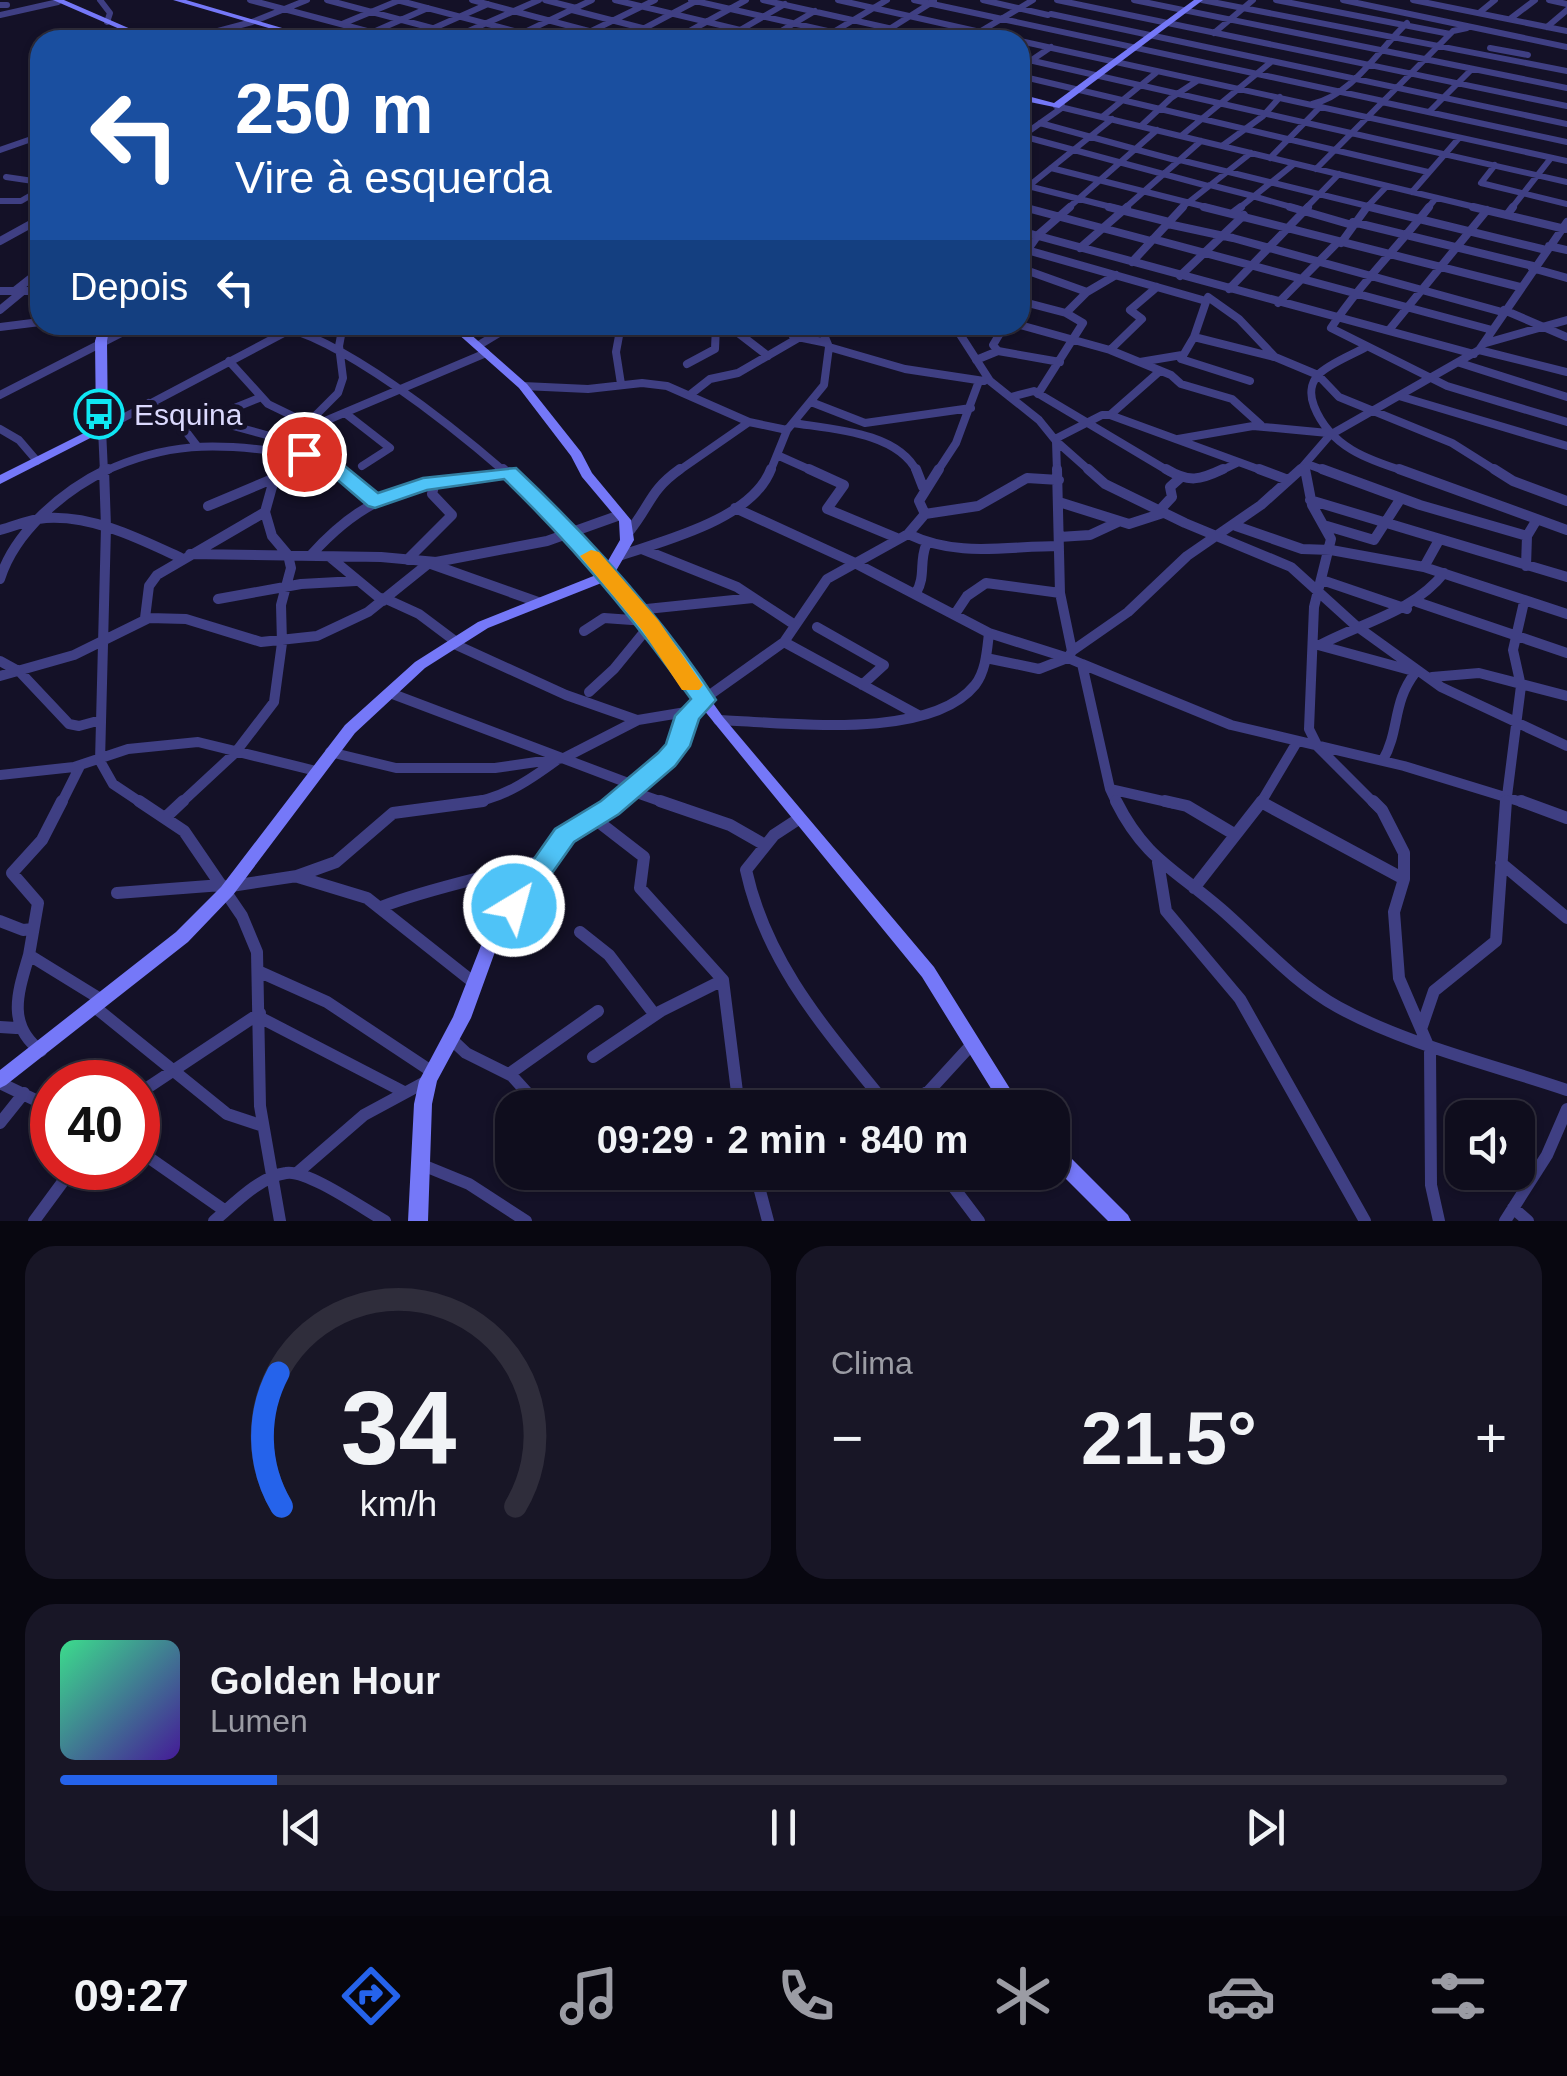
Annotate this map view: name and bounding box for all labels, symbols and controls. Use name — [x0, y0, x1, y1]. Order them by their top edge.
icon: left — [70, 70, 200, 200]
text: 250 m — [235, 70, 433, 148]
text: Vire à esquerda — [235, 152, 552, 203]
icon: left — [208, 260, 263, 315]
text: Depois — [70, 266, 188, 308]
bus stop icon: Esquina — [73, 388, 125, 440]
place label: Esquina — [134, 398, 243, 431]
pin — [262, 412, 347, 497]
icon: arrive — [277, 427, 332, 482]
position arrow — [462, 854, 566, 958]
speed limit sign: 40 — [30, 1060, 160, 1190]
map controls — [1445, 1100, 1535, 1190]
button: sound — [1445, 1100, 1535, 1190]
text: 09:29 · 2 min · 840 m — [597, 1119, 968, 1161]
text: Clima — [831, 1345, 913, 1381]
text: 34 — [340, 1370, 456, 1486]
text: 21.5° — [1081, 1396, 1257, 1480]
text: − — [831, 1407, 863, 1469]
text: + — [1475, 1407, 1507, 1469]
text: km/h — [359, 1484, 437, 1524]
text: Golden Hour — [210, 1660, 440, 1702]
text: Lumen — [210, 1703, 308, 1739]
icon: previous — [274, 1800, 329, 1855]
icon: pause — [756, 1800, 811, 1855]
icon: next — [1238, 1800, 1293, 1855]
icon: directions — [336, 1961, 406, 2031]
icon: music — [554, 1961, 624, 2031]
icon: phone — [771, 1961, 841, 2031]
icon: climate — [988, 1961, 1058, 2031]
icon: car — [1206, 1961, 1276, 2031]
icon: filters — [1423, 1961, 1493, 2031]
text: 09:27 — [74, 1970, 189, 2021]

